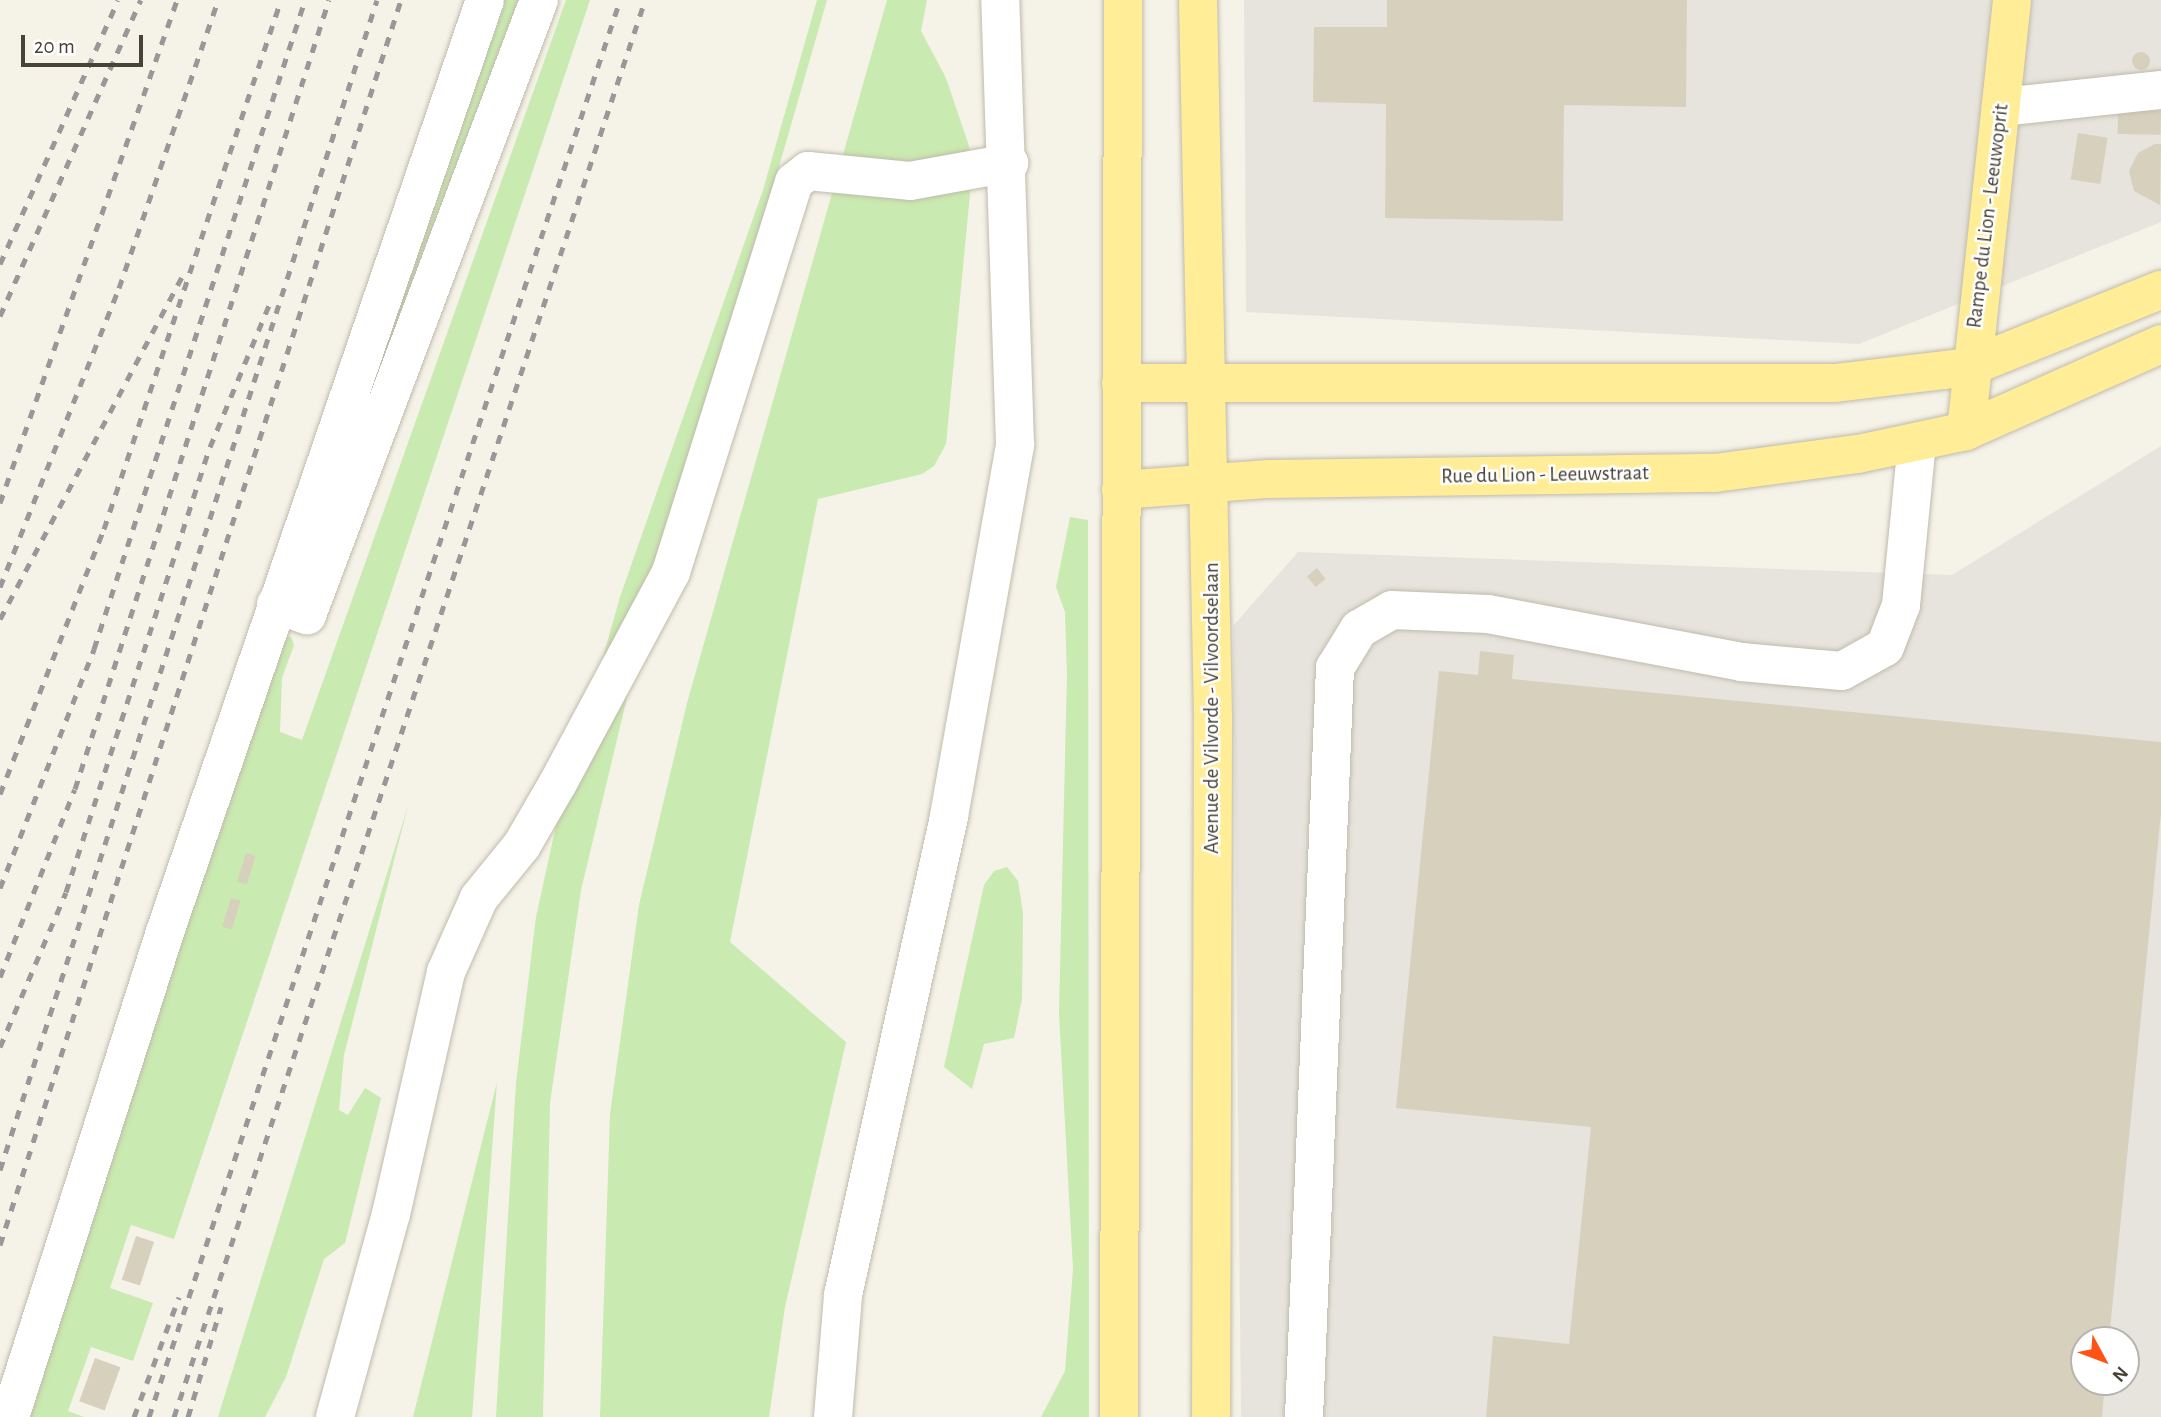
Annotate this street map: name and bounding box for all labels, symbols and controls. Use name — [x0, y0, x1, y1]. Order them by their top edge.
scale bar — [24, 21, 147, 65]
text: 20 m — [34, 36, 75, 57]
street label: Rampe du Lion - Leeuwoprit — [1962, 102, 2014, 330]
street label: Rue du Lion - Leeuwstraat — [1441, 461, 1649, 489]
street label: Avenue de Vilvorde - Vilvoordselaan — [1199, 562, 1225, 854]
north arrow — [2070, 1326, 2140, 1396]
text: N — [2108, 1363, 2131, 1385]

